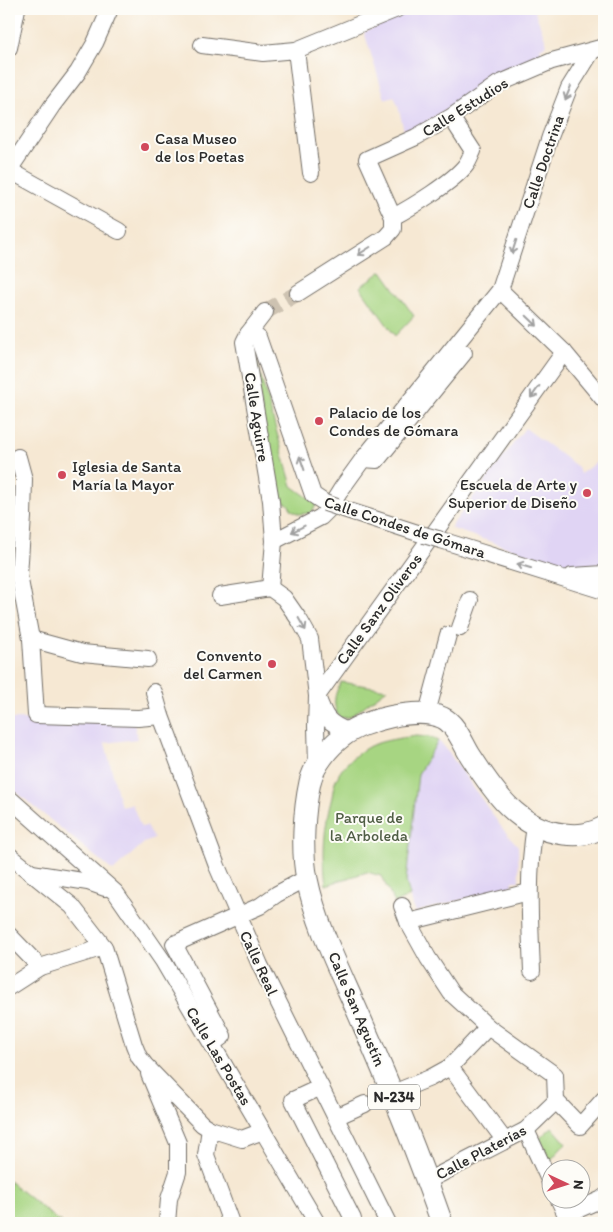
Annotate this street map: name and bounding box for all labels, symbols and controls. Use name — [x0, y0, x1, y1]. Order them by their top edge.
street label: Calle Estudios — [418, 73, 512, 141]
one-way arrow — [562, 85, 572, 100]
street label: Calle Doctrina — [518, 113, 568, 211]
place label: Casa Museo de los Poetas — [155, 129, 244, 166]
marker: Casa Museo de los Poetas — [139, 141, 151, 153]
one-way arrow — [509, 238, 519, 254]
one-way arrow — [357, 246, 371, 256]
one-way arrow — [526, 315, 538, 327]
street label: Calle Aguirre — [241, 371, 273, 463]
one-way arrow — [530, 385, 540, 399]
place label: Palacio de los Condes de Gómara — [329, 403, 458, 440]
marker: Palacio de los Condes de Gómara — [313, 415, 325, 427]
one-way arrow — [296, 455, 306, 471]
place label: Iglesia de Santa María la Mayor — [72, 457, 182, 494]
marker: Iglesia de Santa María la Mayor — [56, 469, 68, 481]
place label: Escuela de Arte y Superior de Diseño — [448, 475, 577, 512]
marker: Escuela de Arte y Superior de Diseño — [581, 487, 593, 499]
street label: Calle Condes de Gómara — [322, 492, 489, 562]
one-way arrow — [290, 524, 305, 534]
street label: Calle Sanz Oliveros — [332, 550, 426, 668]
one-way arrow — [517, 561, 533, 570]
one-way arrow — [297, 617, 307, 631]
place label: Convento del Carmen — [183, 646, 262, 683]
marker: Convento del Carmen — [266, 658, 278, 670]
park label: Parque de la Arboleda — [330, 808, 409, 845]
street label: Calle Real — [236, 928, 282, 999]
street label: Calle San Agustín — [324, 949, 390, 1069]
street label: Calle Las Postas — [182, 1003, 256, 1109]
road number: N-234 — [368, 1084, 420, 1110]
street label: Calle Platerías — [433, 1120, 529, 1184]
north arrow — [540, 1160, 590, 1210]
text: N — [570, 1180, 587, 1190]

